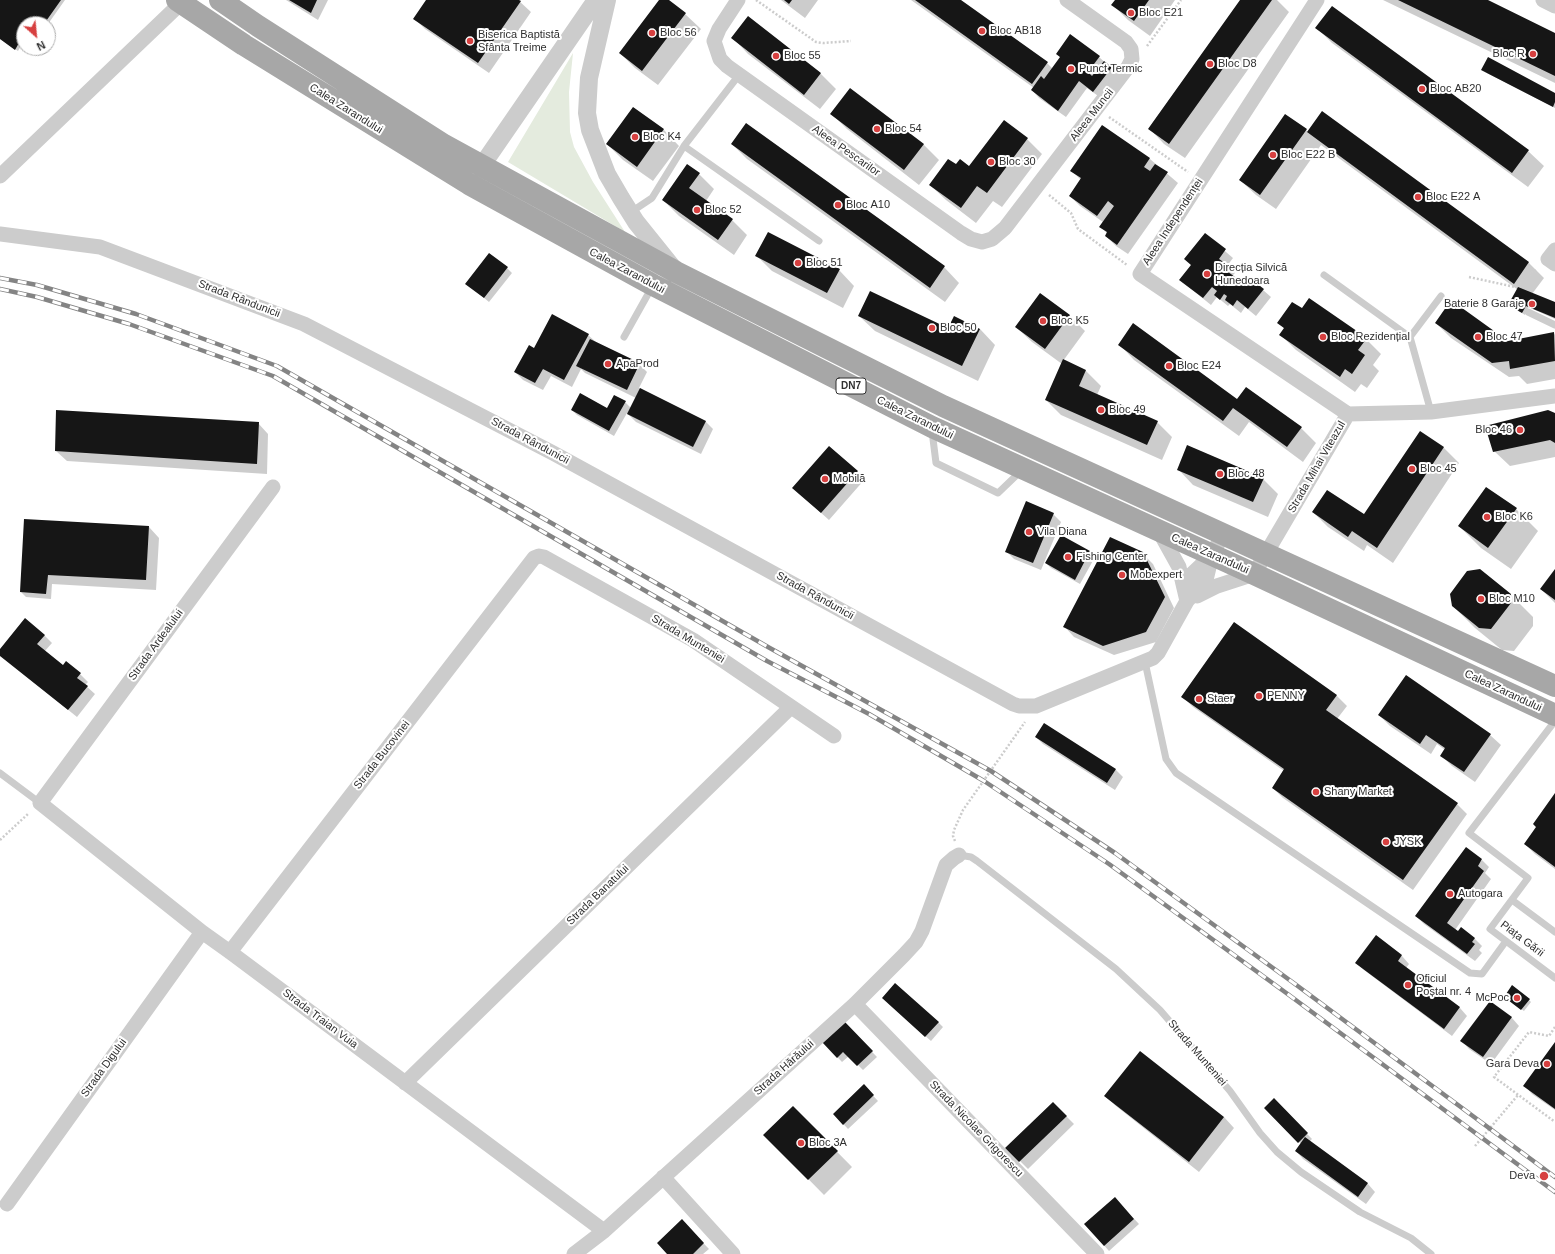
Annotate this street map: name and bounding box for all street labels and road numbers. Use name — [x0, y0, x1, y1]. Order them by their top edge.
street label: Calea Zarandului — [307, 81, 385, 137]
street label: Aleea Muncii — [1067, 86, 1117, 144]
street label: Aleea Pescarilor — [809, 123, 883, 179]
street label: Aleea Independenței — [1140, 176, 1206, 268]
street label: Calea Zarandului — [587, 246, 667, 296]
street label: Strada Rândunicii — [196, 277, 282, 321]
road number: DN7 — [836, 378, 866, 394]
street label: Calea Zarandului — [874, 394, 956, 442]
street label: Strada Rândunicii — [489, 415, 571, 467]
street label: Strada Mihai Viteazul — [1285, 419, 1349, 515]
street label: Calea Zarandului — [1169, 531, 1251, 577]
street label: Strada Rândunicii — [774, 569, 856, 623]
street label: Strada Ardealului — [126, 607, 186, 683]
street label: Strada Munteniei — [649, 612, 727, 666]
street label: Calea Zarandului — [1462, 667, 1544, 715]
street label: Strada Bucovinei — [351, 718, 413, 792]
street label: Strada Banatului — [564, 862, 632, 928]
street label: Piața Gării — [1498, 918, 1546, 960]
street label: Strada Traian Vuia — [280, 986, 360, 1052]
street label: Strada Munteniei — [1165, 1017, 1229, 1089]
street label: Strada Digului — [78, 1036, 130, 1100]
street label: Strada Hărăului — [751, 1038, 817, 1098]
street label: Strada Nicolae Grigorescu — [926, 1078, 1026, 1180]

